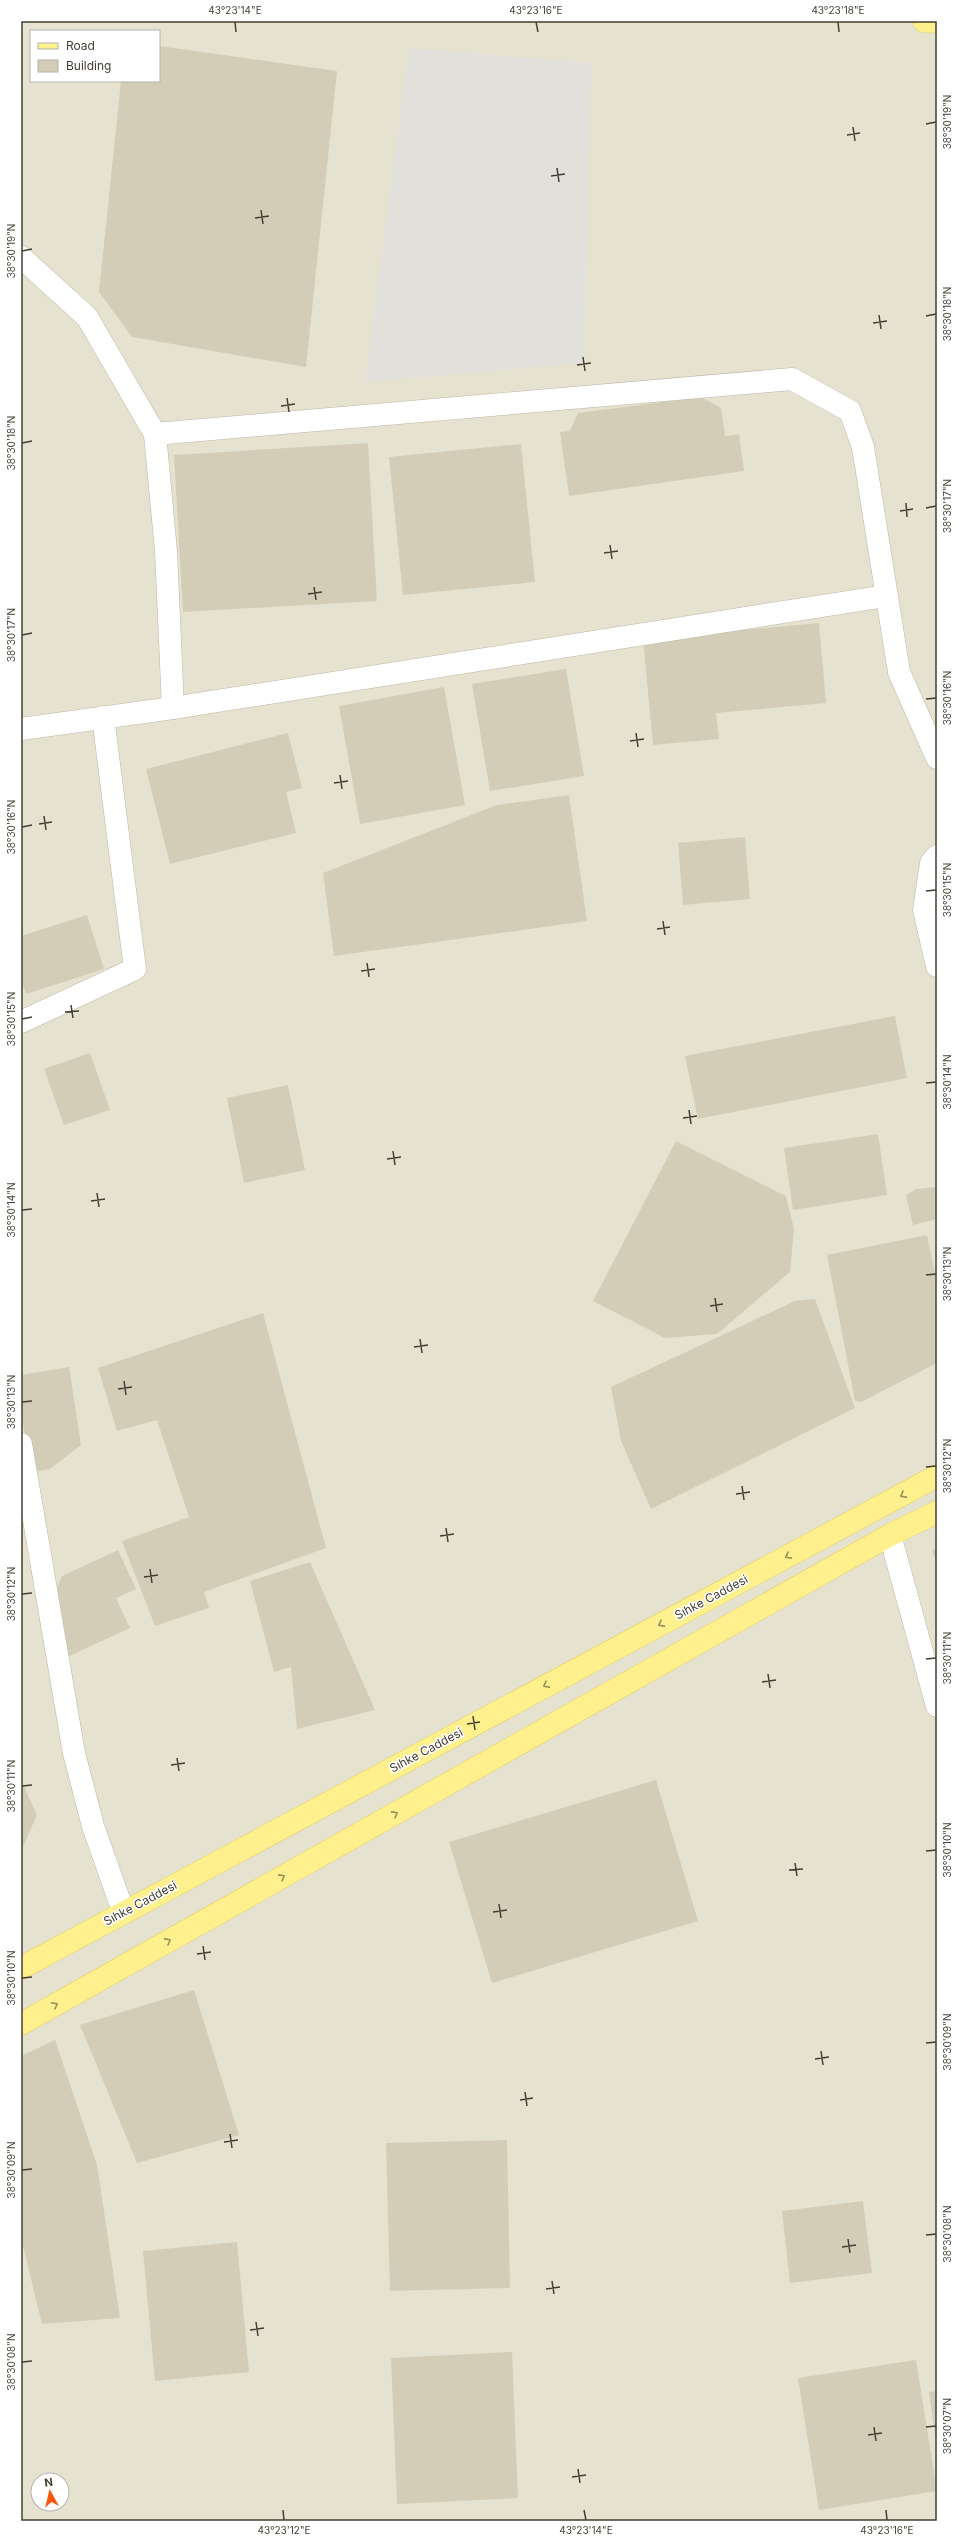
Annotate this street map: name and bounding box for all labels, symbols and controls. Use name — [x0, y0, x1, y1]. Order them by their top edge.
text: 43°23'14"E — [208, 4, 262, 16]
text: 43°23'16"E — [509, 4, 563, 16]
text: 43°23'18"E — [811, 4, 865, 16]
legend — [30, 30, 160, 82]
text: Road — [66, 38, 95, 53]
text: Building — [66, 58, 111, 73]
text: 38°30'19"N — [941, 95, 953, 149]
text: 38°30'19"N — [5, 224, 17, 278]
text: 38°30'18"N — [941, 287, 953, 341]
text: 38°30'18"N — [5, 416, 17, 470]
text: 38°30'17"N — [941, 479, 953, 533]
text: 38°30'17"N — [5, 608, 17, 662]
text: 38°30'16"N — [941, 671, 953, 725]
text: 38°30'16"N — [5, 800, 17, 854]
text: 38°30'15"N — [941, 863, 953, 917]
text: 38°30'15"N — [5, 992, 17, 1046]
text: 38°30'14"N — [941, 1055, 953, 1109]
text: 38°30'14"N — [5, 1183, 17, 1237]
text: 38°30'13"N — [941, 1247, 953, 1301]
text: 38°30'13"N — [5, 1375, 17, 1429]
text: 38°30'12"N — [941, 1439, 953, 1493]
one-way arrow — [899, 1490, 907, 1497]
one-way arrow — [785, 1551, 792, 1559]
text: 38°30'12"N — [5, 1567, 17, 1621]
street label: Sıhke Caddesi — [672, 1571, 750, 1623]
one-way arrow — [658, 1619, 665, 1627]
text: 38°30'11"N — [941, 1632, 953, 1684]
one-way arrow — [543, 1681, 550, 1688]
street label: Sıhke Caddesi — [387, 1724, 465, 1776]
text: 38°30'11"N — [5, 1760, 17, 1812]
one-way arrow — [391, 1811, 398, 1818]
text: 38°30'10"N — [941, 1823, 953, 1877]
one-way arrow — [277, 1875, 285, 1882]
street label: Sıhke Caddesi — [101, 1877, 179, 1929]
one-way arrow — [164, 1939, 171, 1946]
text: 38°30'10"N — [5, 1951, 17, 2005]
one-way arrow — [51, 2002, 58, 2010]
text: 38°30'09"N — [941, 2014, 953, 2070]
text: 38°30'09"N — [5, 2142, 17, 2198]
text: 38°30'08"N — [941, 2206, 953, 2262]
text: 38°30'08"N — [5, 2334, 17, 2390]
text: 38°30'07"N — [941, 2398, 953, 2454]
north arrow — [30, 2472, 70, 2512]
text: N — [43, 2475, 54, 2490]
text: 43°23'12"E — [257, 2524, 311, 2536]
text: 43°23'14"E — [559, 2524, 613, 2536]
text: 43°23'16"E — [860, 2524, 914, 2536]

